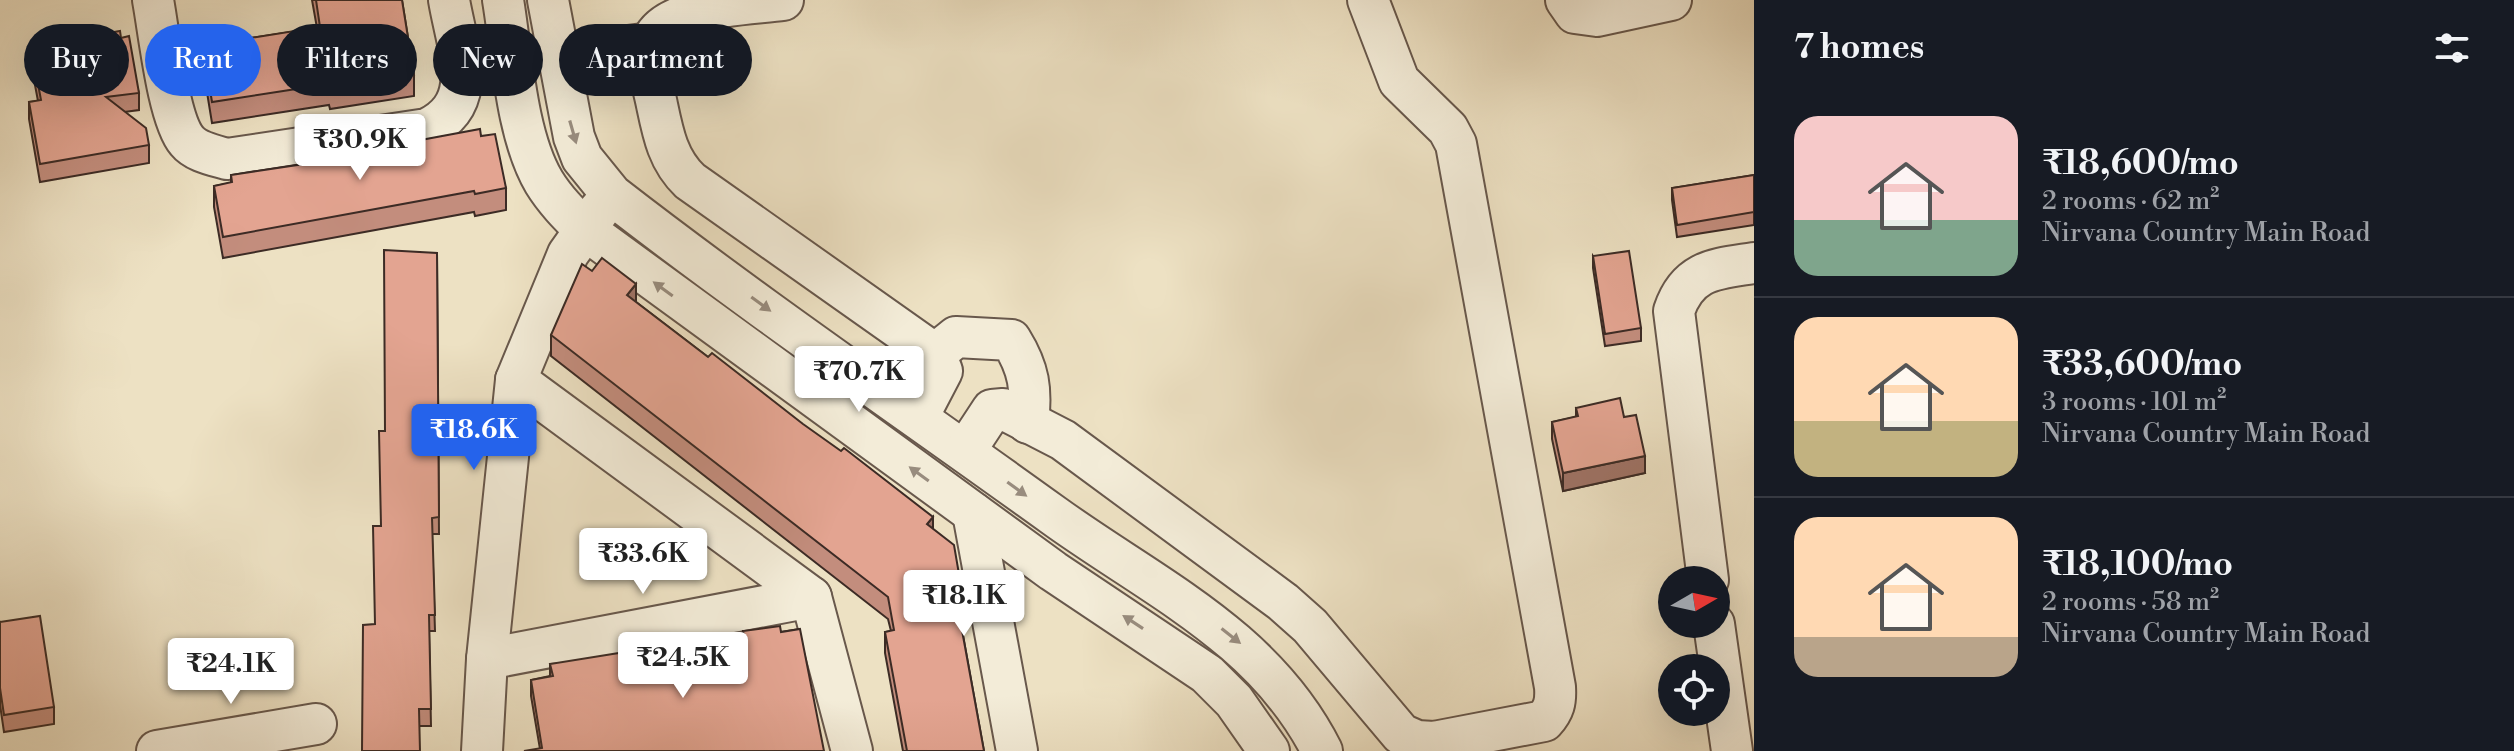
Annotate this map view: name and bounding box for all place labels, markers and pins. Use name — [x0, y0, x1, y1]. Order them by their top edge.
pin: ₹30.9K — [295, 114, 425, 182]
pin: ₹70.7K — [794, 346, 924, 414]
pin: ₹18.6K — [409, 404, 539, 472]
pin: ₹33.6K — [578, 528, 708, 596]
pin: ₹18.1K — [899, 570, 1029, 638]
pin: ₹24.5K — [618, 632, 748, 700]
pin: ₹24.1K — [166, 638, 296, 706]

